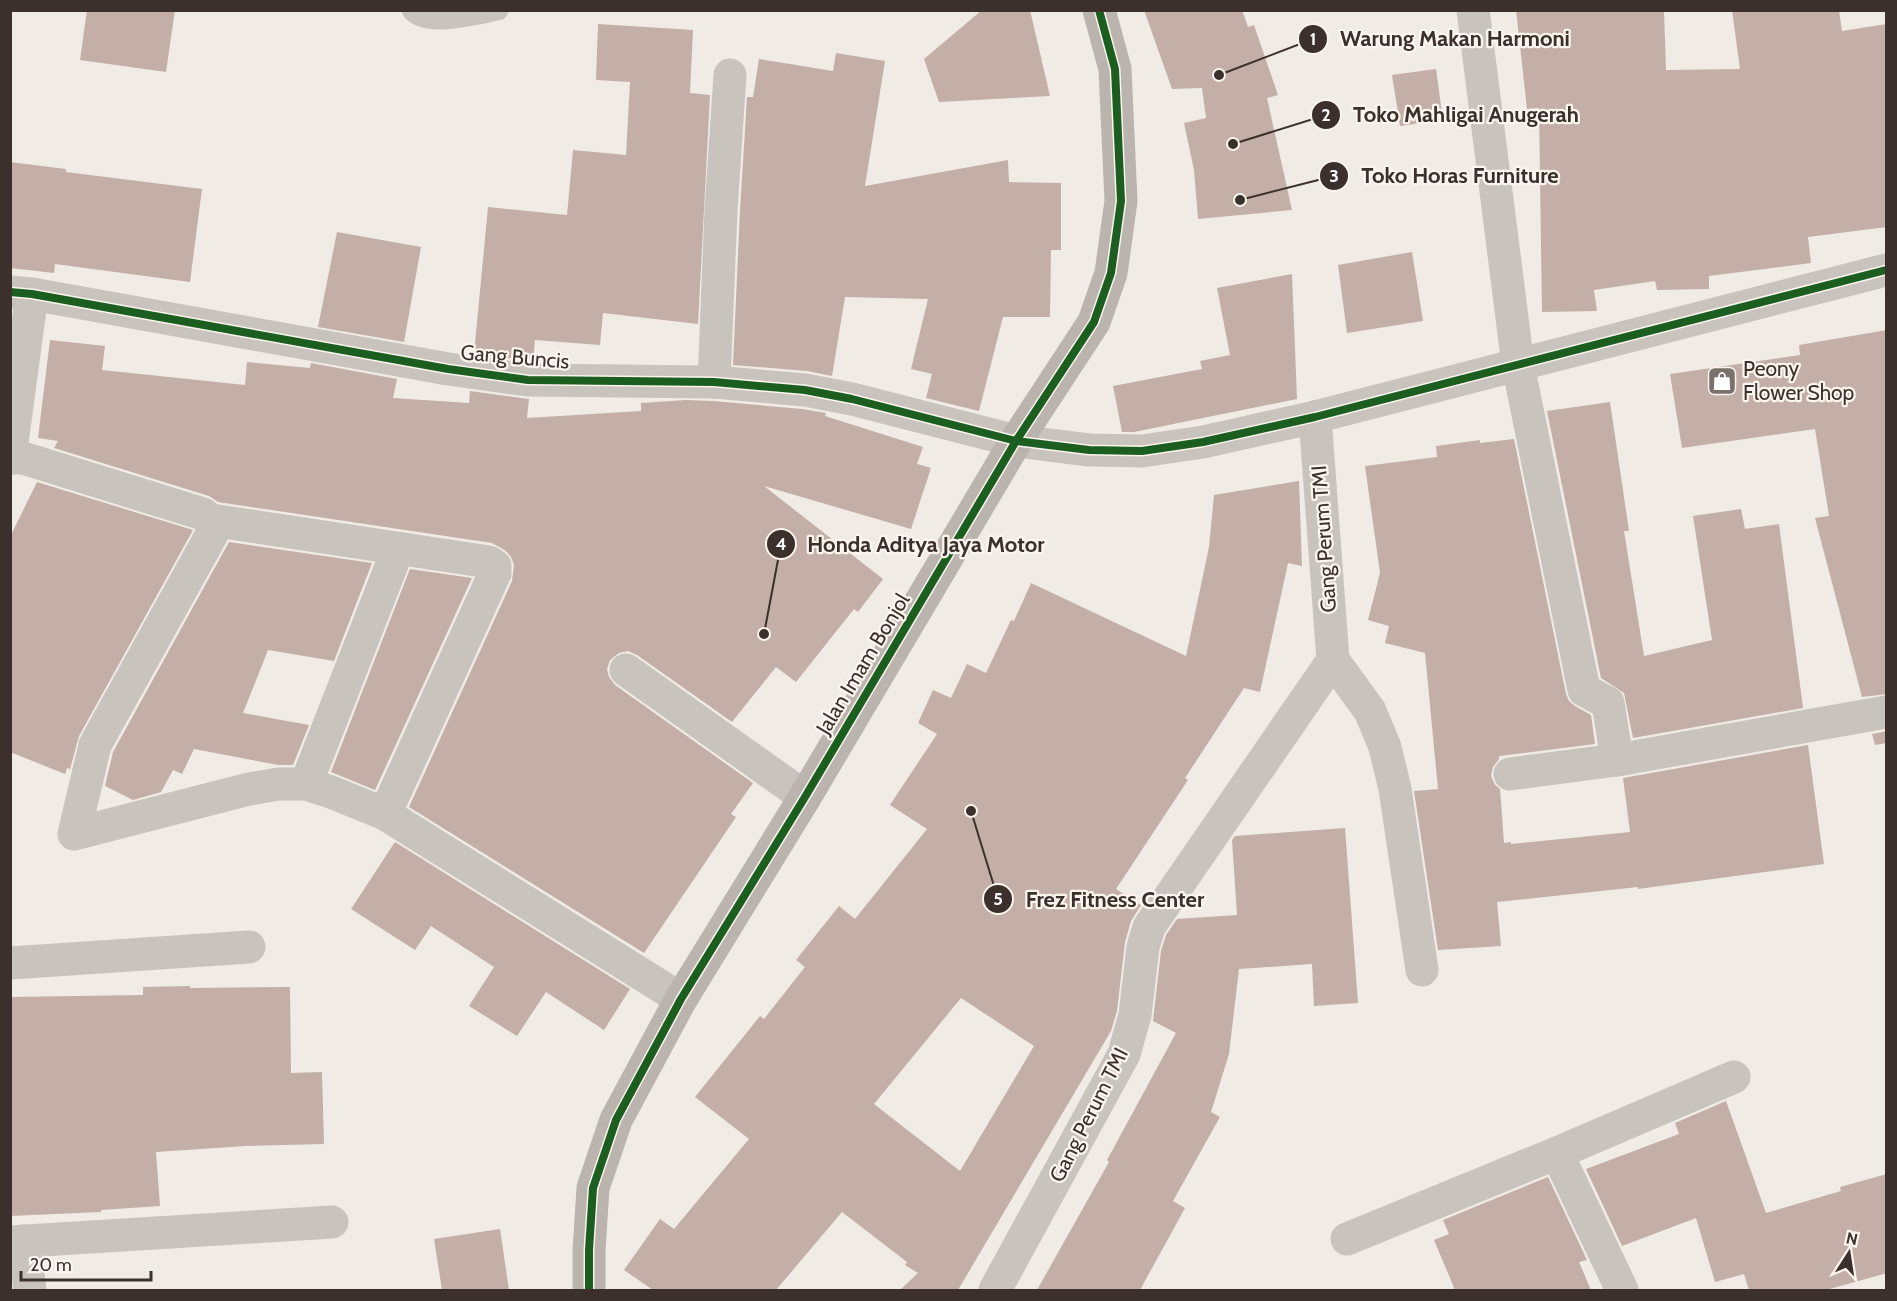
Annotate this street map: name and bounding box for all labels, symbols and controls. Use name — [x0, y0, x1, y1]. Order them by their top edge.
callout: Warung Makan Harmoni — [1298, 19, 1581, 59]
text: Warung Makan Harmoni — [1340, 25, 1570, 52]
text: 1 — [1310, 28, 1316, 50]
callout: Toko Mahligai Anugerah — [1311, 95, 1591, 135]
text: Toko Mahligai Anugerah — [1353, 101, 1579, 128]
text: 2 — [1321, 104, 1331, 126]
callout: Toko Horas Furniture — [1319, 156, 1571, 196]
text: Toko Horas Furniture — [1361, 162, 1559, 189]
text: 3 — [1329, 165, 1339, 187]
street label: Gang Buncis — [460, 339, 571, 374]
place label: Peony Flower Shop — [1743, 356, 1854, 405]
shop icon: Peony Flower Shop — [1706, 365, 1738, 397]
street label: Gang Perum TMI — [1306, 465, 1341, 613]
callout: Honda Aditya Jaya Motor — [766, 524, 1057, 564]
text: Honda Aditya Jaya Motor — [807, 531, 1045, 558]
text: 4 — [775, 533, 787, 555]
street label: Jalan Imam Bonjol — [810, 589, 915, 740]
callout: Frez Fitness Center — [983, 879, 1216, 919]
text: Frez Fitness Center — [1026, 886, 1205, 913]
text: 5 — [993, 888, 1003, 910]
street label: Gang Perum TMI — [1044, 1043, 1133, 1186]
north arrow — [1819, 1223, 1879, 1283]
text: N — [1845, 1228, 1860, 1249]
scale bar — [21, 1244, 152, 1282]
text: 20 m — [30, 1254, 72, 1276]

